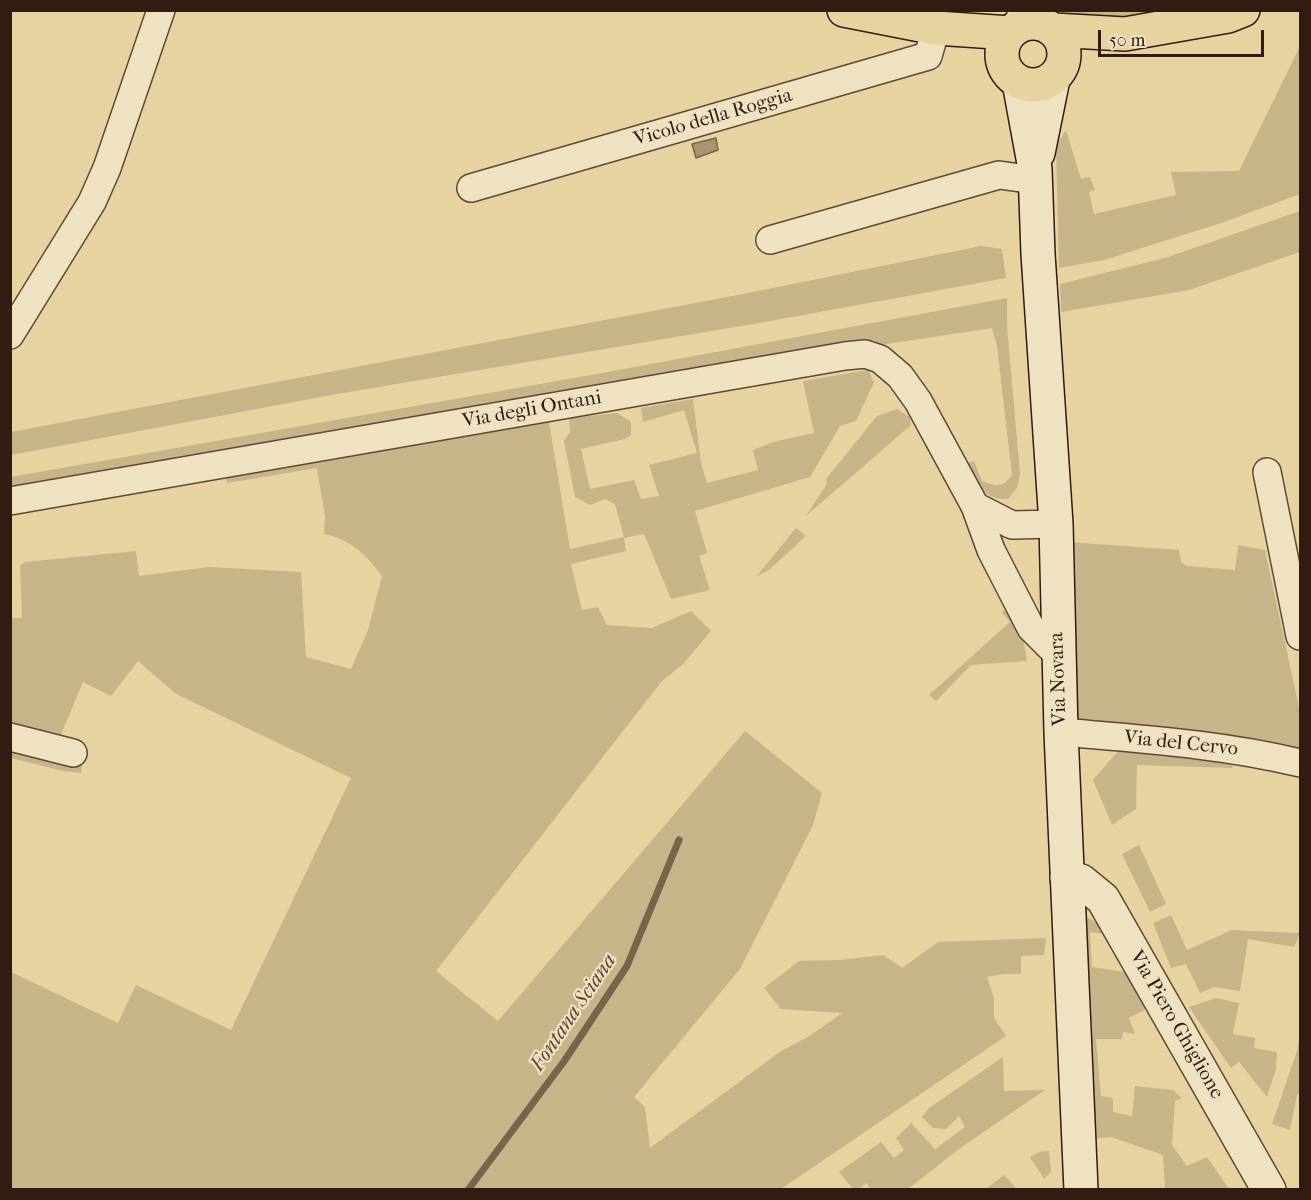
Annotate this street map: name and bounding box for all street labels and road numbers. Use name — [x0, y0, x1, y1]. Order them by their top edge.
street label: Vicolo della Roggia — [631, 84, 795, 152]
street label: Via degli Ontani — [461, 386, 603, 434]
street label: Via Novara — [1045, 632, 1073, 726]
street label: Via del Cervo — [1123, 726, 1239, 762]
street label: Via Piero Ghiglione — [1124, 946, 1228, 1104]

